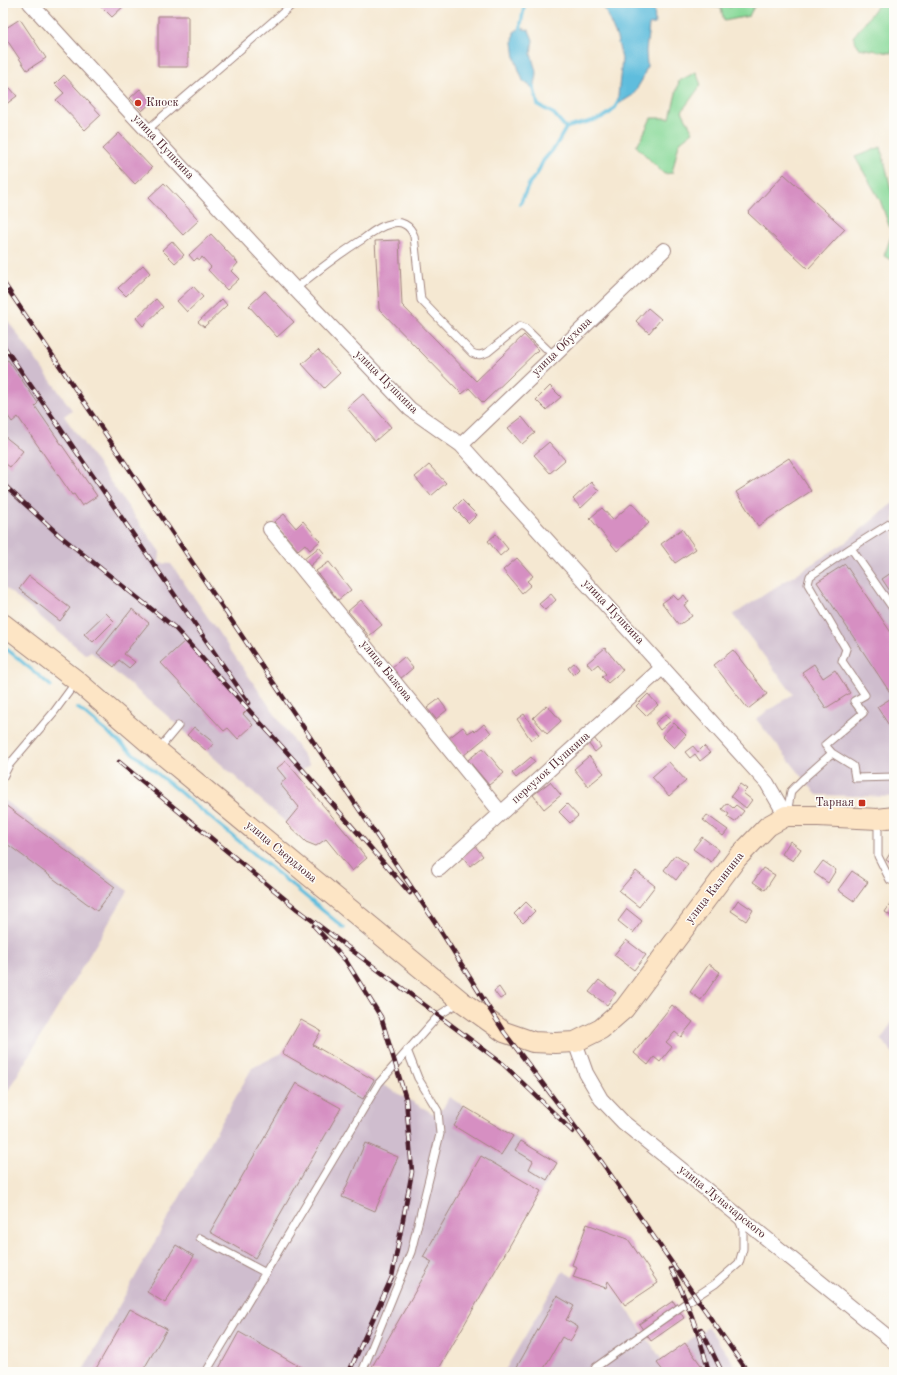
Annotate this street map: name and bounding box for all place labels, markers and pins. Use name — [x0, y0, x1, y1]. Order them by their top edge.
place label: Киоск — [146, 97, 178, 109]
marker: Киоск — [133, 98, 143, 108]
place label: Тарная — [815, 797, 854, 809]
marker: Тарная — [857, 798, 867, 808]

